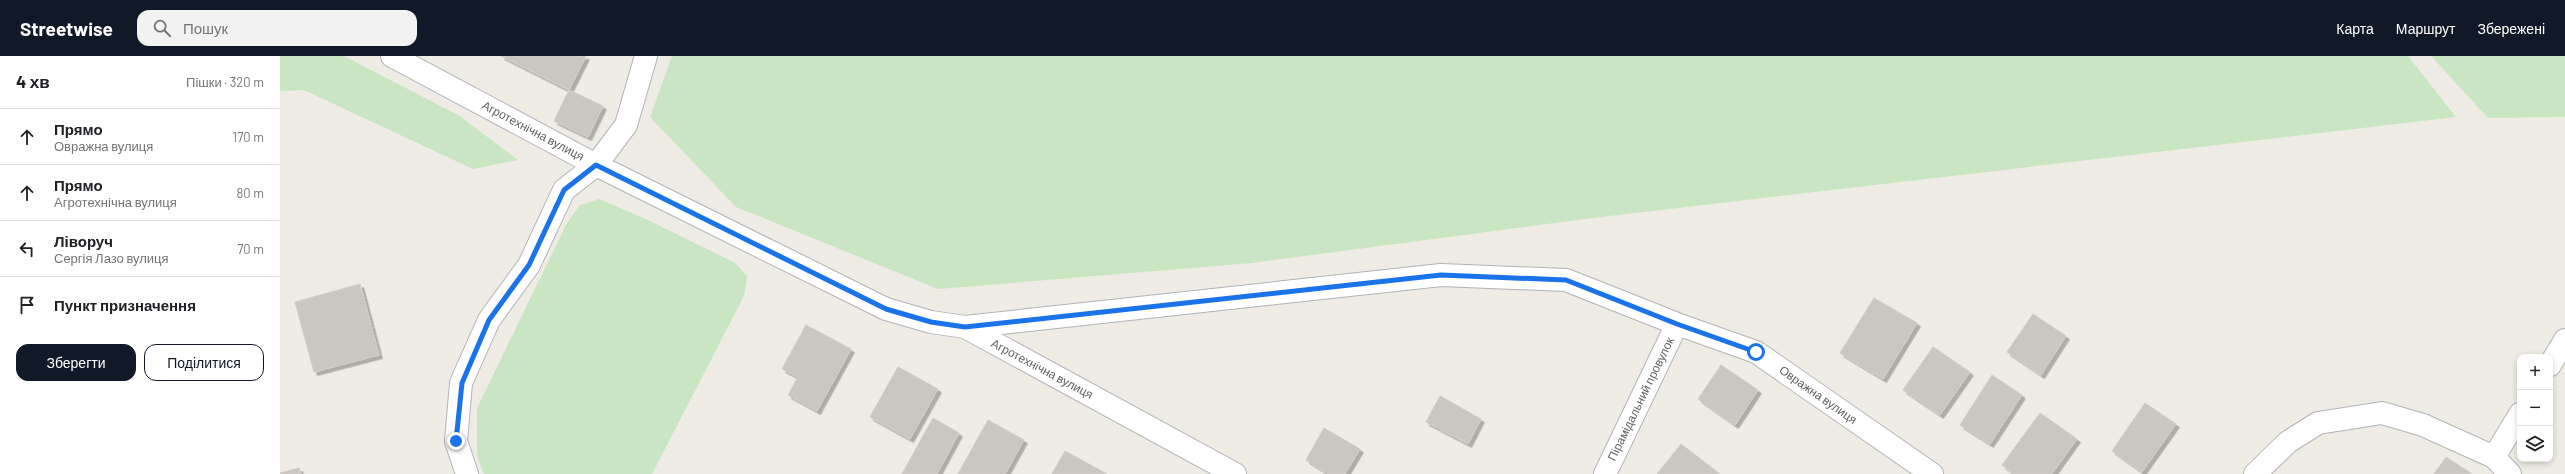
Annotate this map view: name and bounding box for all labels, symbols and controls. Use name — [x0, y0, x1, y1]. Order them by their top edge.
search box — [137, 10, 417, 46]
text: Streetwise — [20, 17, 113, 40]
icon: search — [151, 17, 173, 39]
text: Пошук — [183, 19, 228, 37]
text: Карта — [2336, 20, 2374, 37]
text: Маршрут — [2396, 20, 2455, 37]
text: Збережені — [2477, 20, 2545, 37]
text: 4 хв — [16, 71, 50, 91]
text: Пішки · 320 m — [186, 74, 264, 90]
street label: Агротехнічна вулиця — [480, 97, 587, 164]
text: Прямо — [54, 120, 103, 138]
icon: ahead — [16, 126, 38, 148]
text: 170 m — [233, 129, 264, 145]
text: Овражна вулиця — [54, 138, 153, 154]
text: Прямо — [54, 176, 103, 194]
icon: ahead — [16, 182, 38, 204]
text: 80 m — [237, 185, 264, 201]
text: Агротехнічна вулиця — [54, 194, 177, 210]
text: Ліворуч — [54, 232, 113, 250]
icon: left — [16, 238, 38, 260]
text: 70 m — [237, 241, 264, 257]
text: Сергія Лазо вулиця — [54, 250, 169, 266]
icon: arrive — [16, 294, 38, 316]
text: Пункт призначення — [54, 296, 196, 314]
street label: Пірамідальний провулок — [1604, 334, 1677, 463]
street label: Агротехнічна вулиця — [989, 335, 1096, 402]
route start — [1747, 343, 1765, 361]
button: Зберегти — [16, 344, 136, 381]
button: Поділитися — [144, 344, 264, 381]
map controls — [2517, 354, 2553, 462]
button: + — [2517, 354, 2553, 390]
street label: Овражна вулиця — [1776, 362, 1860, 427]
button: − — [2517, 390, 2553, 426]
button: layers — [2517, 426, 2553, 462]
route end — [447, 432, 465, 450]

